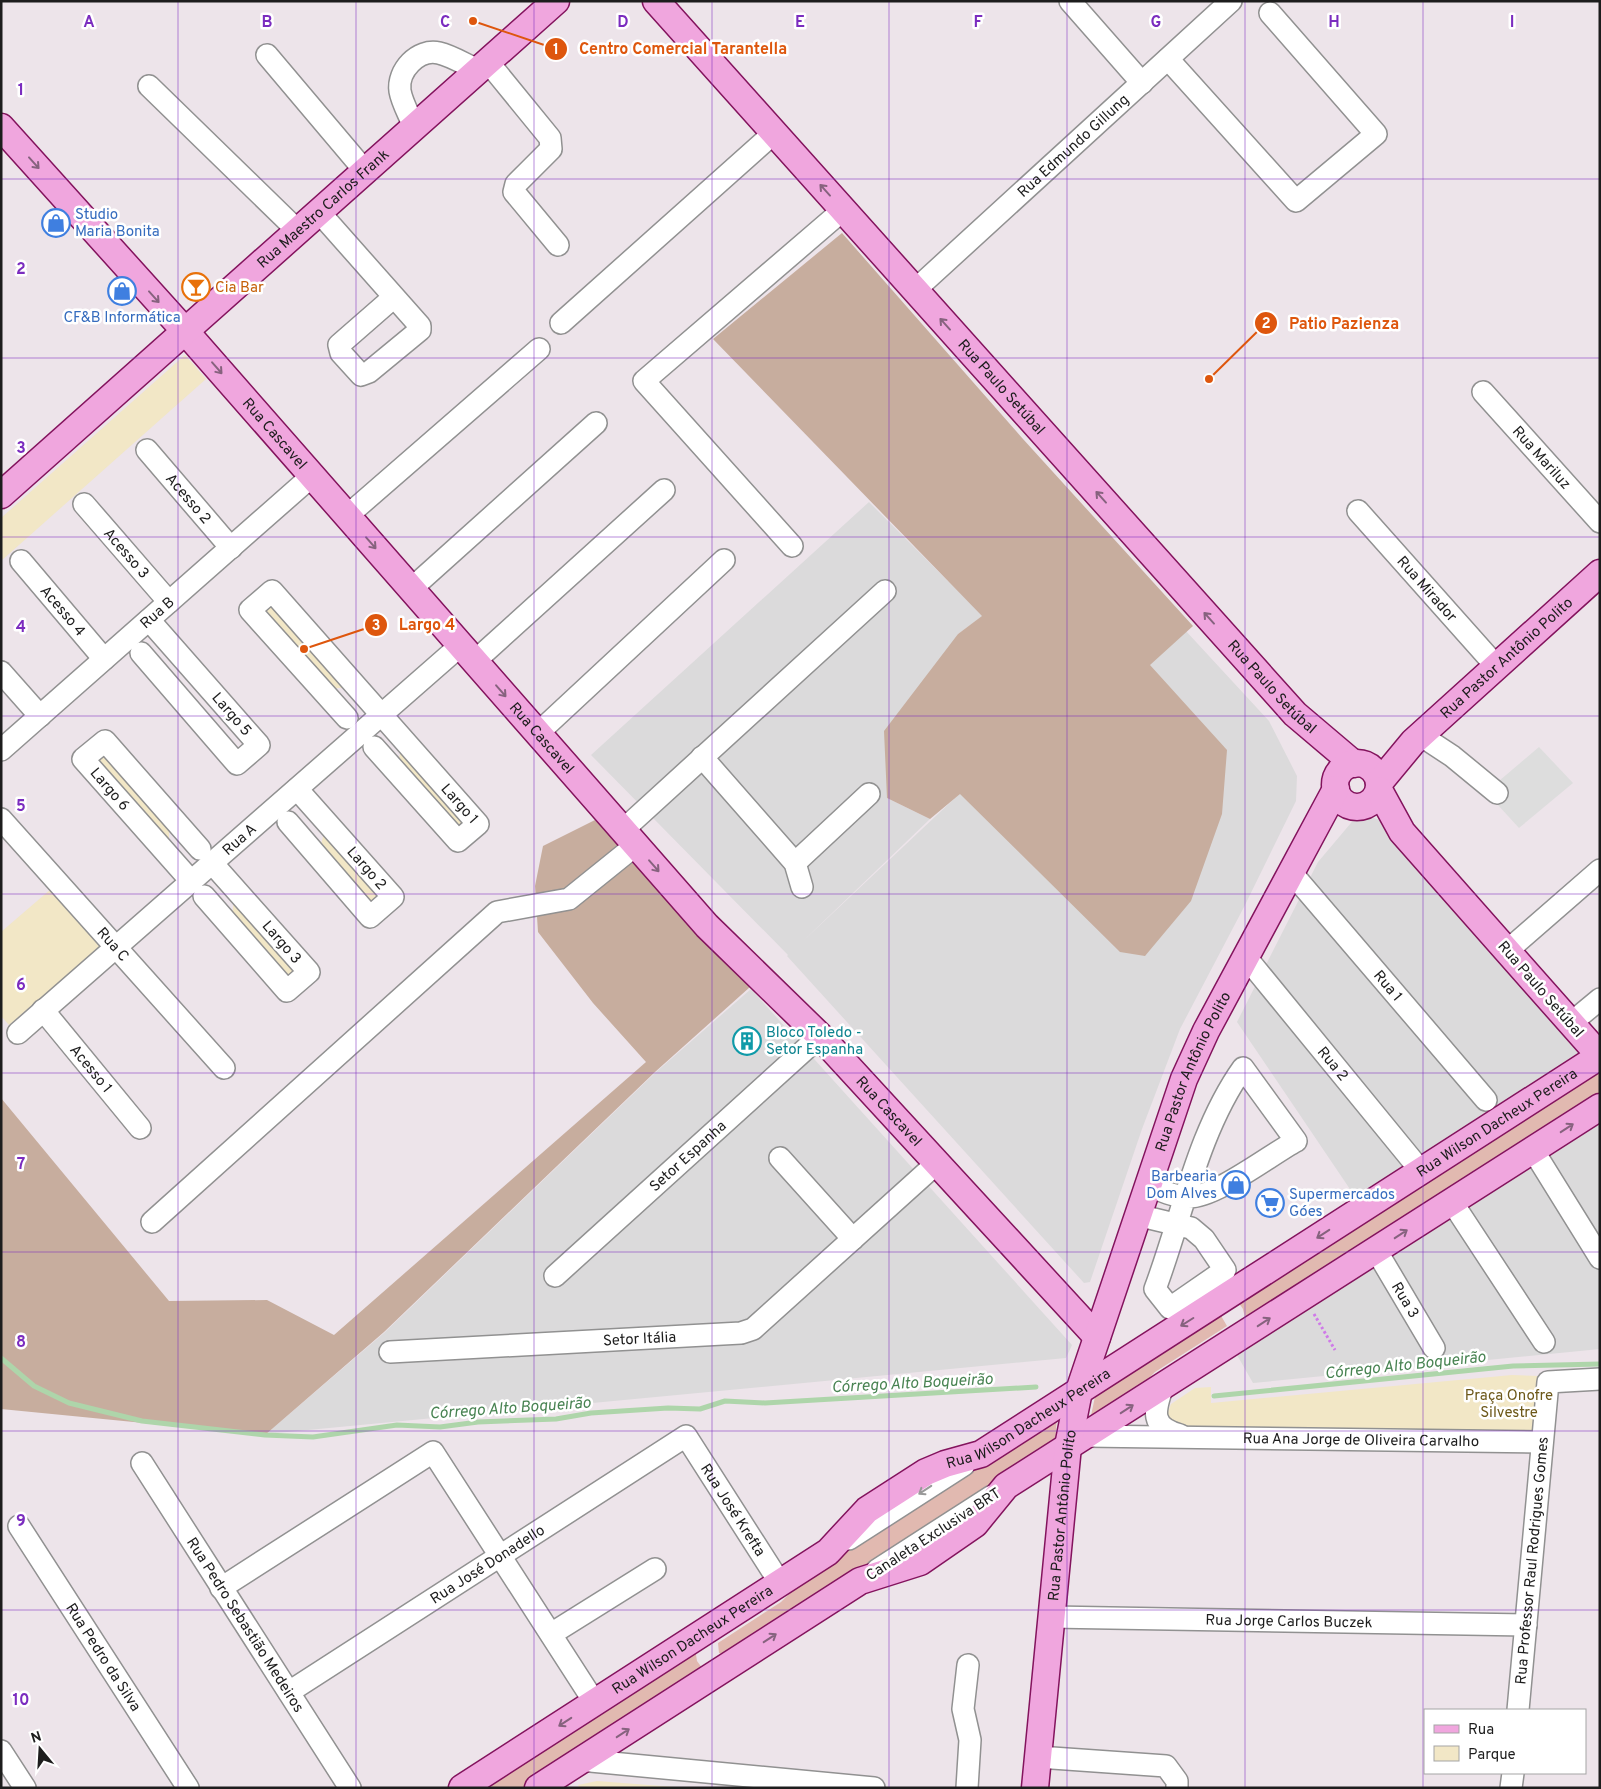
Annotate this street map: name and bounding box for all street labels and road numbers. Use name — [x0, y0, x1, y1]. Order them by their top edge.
street label: Rua Edmundo Gillung — [1014, 91, 1134, 203]
street label: Rua Maestro Carlos Frank — [254, 146, 394, 273]
street label: Rua Paulo Setúbal — [953, 336, 1048, 439]
street label: Rua Cascavel — [237, 395, 310, 474]
street label: Rua Mariluz — [1507, 423, 1574, 494]
street label: Acesso 2 — [161, 470, 214, 529]
street label: Acesso 3 — [98, 525, 152, 583]
street label: Rua Mirador — [1392, 553, 1460, 627]
street label: Acesso 4 — [35, 582, 89, 641]
street label: Rua B — [137, 593, 179, 634]
street label: Rua Pastor Antônio Polito — [1437, 594, 1578, 724]
street label: Rua Paulo Setúbal — [1222, 637, 1320, 739]
street label: Largo 5 — [207, 689, 255, 741]
street label: Rua Cascavel — [504, 699, 577, 779]
street label: Largo 6 — [85, 764, 133, 816]
street label: Largo 1 — [436, 780, 482, 829]
street label: Rua A — [219, 820, 261, 861]
street label: Largo 2 — [342, 843, 390, 895]
street label: Largo 3 — [257, 917, 305, 969]
street label: Rua C — [92, 924, 132, 966]
street label: Rua Paulo Setúbal — [1493, 938, 1587, 1042]
street label: Rua 1 — [1368, 967, 1406, 1006]
street label: Rua Pastor Antônio Polito — [1152, 989, 1236, 1155]
street label: Acesso 1 — [65, 1042, 116, 1098]
street label: Rua 2 — [1312, 1043, 1352, 1086]
street label: Rua Wilson Dacheux Pereira — [1413, 1065, 1582, 1182]
street label: Rua Cascavel — [851, 1073, 925, 1151]
street label: Setor Espanha — [646, 1117, 731, 1197]
street label: Rua 3 — [1386, 1279, 1422, 1322]
street label: Setor Itália — [603, 1329, 677, 1351]
street label: Rua Wilson Dacheux Pereira — [944, 1365, 1115, 1474]
street label: Rua Pastor Antônio Polito — [1045, 1428, 1082, 1602]
street label: Rua Ana Jorge de Oliveira Carvalho — [1243, 1430, 1479, 1452]
street label: Rua Professor Raul Rodrigues Gomes — [1512, 1436, 1554, 1686]
street label: Rua José Krefta — [695, 1461, 769, 1561]
street label: Canaleta Exclusiva BRT — [863, 1485, 1005, 1586]
street label: Rua José Donadello — [427, 1521, 549, 1609]
street label: Rua Pedro Sebastião Medeiros — [181, 1534, 307, 1717]
street label: Rua Wilson Dacheux Pereira — [609, 1582, 777, 1700]
street label: Rua Pedro da Silva — [60, 1600, 144, 1716]
street label: Rua Jorge Carlos Buczek — [1205, 1612, 1373, 1633]

